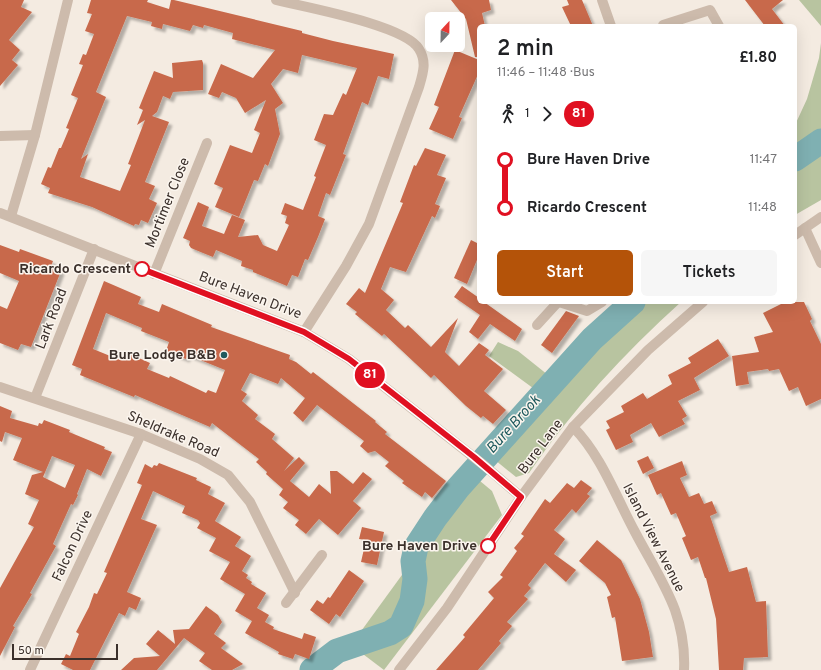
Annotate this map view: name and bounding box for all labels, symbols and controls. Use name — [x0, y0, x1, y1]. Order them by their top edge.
north arrow — [425, 12, 465, 52]
map controls — [425, 12, 465, 52]
text: 2 min — [497, 36, 554, 63]
text: £1.80 — [739, 49, 777, 68]
text: 11:46 – 11:48 · Bus — [497, 65, 595, 81]
icon: walk — [497, 103, 519, 125]
icon: forward — [536, 103, 558, 125]
text: 81 — [572, 105, 586, 122]
text: 1 — [525, 106, 530, 122]
text: Bure Haven Drive — [527, 151, 650, 170]
text: 11:47 — [750, 152, 777, 168]
street label: Mortimer Close — [142, 155, 194, 251]
text: Ricardo Crescent — [527, 199, 647, 218]
text: 11:48 — [748, 200, 777, 216]
button: Start — [497, 250, 633, 296]
button: Tickets — [641, 250, 777, 296]
place label: Ricardo Crescent — [19, 261, 131, 278]
marker: Ricardo Crescent — [134, 261, 150, 277]
street label: Bure Haven Drive — [196, 269, 304, 323]
street label: Lark Road — [33, 286, 71, 352]
place label: Bure Lodge B&B — [109, 347, 216, 364]
marker: Bure Lodge B&B — [219, 350, 229, 360]
line badge: 81 — [352, 362, 388, 388]
text: 81 — [363, 366, 377, 383]
water label: Bure Brook — [483, 391, 546, 458]
street label: Sheldrake Road — [124, 408, 222, 462]
street label: Bure Lane — [515, 416, 567, 478]
street label: Island View Avenue — [618, 481, 688, 595]
street label: Falcon Drive — [49, 508, 97, 584]
place label: Bure Haven Drive — [362, 538, 477, 555]
marker: Bure Haven Drive — [480, 538, 496, 554]
scale bar — [12, 642, 118, 661]
text: 50 m — [18, 644, 44, 658]

